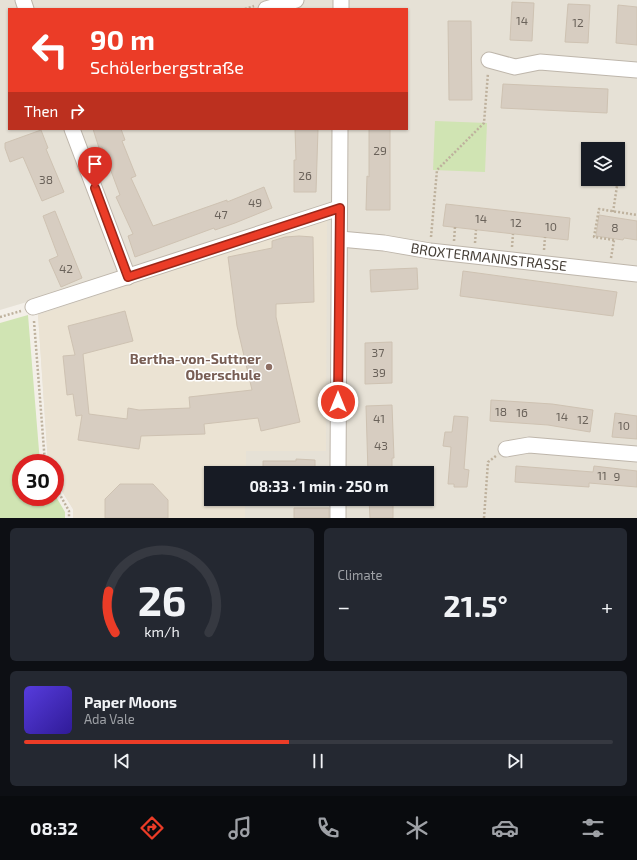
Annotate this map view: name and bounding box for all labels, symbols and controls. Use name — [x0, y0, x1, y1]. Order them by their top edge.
house number: 14 — [516, 13, 528, 27]
house number: 12 — [572, 15, 584, 29]
text: 90 m — [90, 22, 155, 56]
icon: left — [24, 24, 76, 76]
text: Schölerbergstraße — [90, 56, 244, 78]
icon: right — [66, 100, 88, 122]
text: Then — [24, 102, 58, 120]
map controls — [581, 142, 625, 186]
button: layers — [581, 142, 625, 186]
house number: 29 — [373, 143, 387, 157]
pin — [78, 147, 112, 188]
icon: arrive — [84, 153, 106, 175]
house number: 26 — [298, 168, 312, 182]
house number: 38 — [39, 172, 53, 186]
house number: 49 — [248, 195, 262, 209]
house number: 47 — [214, 207, 228, 221]
house number: 14 — [475, 211, 487, 225]
house number: 12 — [510, 215, 522, 229]
house number: 10 — [545, 219, 557, 233]
house number: 8 — [611, 220, 619, 234]
street label: BROXTERMANNSTRASSE — [409, 239, 568, 274]
house number: 42 — [59, 261, 73, 275]
house number: 37 — [372, 345, 384, 359]
place label: Bertha-von-Suttner Oberschule — [130, 350, 261, 383]
marker: Bertha-von-Suttner Oberschule — [264, 362, 274, 372]
house number: 39 — [372, 365, 386, 379]
position arrow — [317, 381, 359, 423]
house number: 18 — [495, 404, 507, 418]
house number: 16 — [516, 405, 528, 419]
house number: 14 — [556, 409, 568, 423]
house number: 41 — [373, 411, 385, 425]
house number: 12 — [577, 412, 589, 426]
house number: 10 — [618, 418, 630, 432]
house number: 43 — [374, 438, 388, 452]
speed limit sign: 30 — [12, 454, 64, 506]
house number: 11 — [597, 468, 607, 482]
house number: 9 — [614, 469, 621, 483]
text: 08:33 · 1 min · 250 m — [249, 477, 389, 495]
text: Climate — [338, 567, 382, 583]
text: 26 — [137, 573, 186, 623]
text: 21.5° — [443, 587, 508, 623]
text: − — [338, 593, 350, 619]
text: + — [601, 593, 613, 619]
text: km/h — [144, 622, 179, 639]
text: Paper Moons — [84, 693, 177, 711]
text: Ada Vale — [84, 711, 135, 727]
icon: previous — [111, 750, 133, 772]
icon: pause — [307, 750, 329, 772]
icon: next — [504, 750, 526, 772]
icon: directions — [138, 814, 166, 842]
icon: music — [226, 814, 254, 842]
icon: phone — [314, 814, 342, 842]
icon: climate — [403, 814, 431, 842]
icon: car — [491, 814, 519, 842]
icon: filters — [579, 814, 607, 842]
text: 08:32 — [30, 817, 78, 839]

